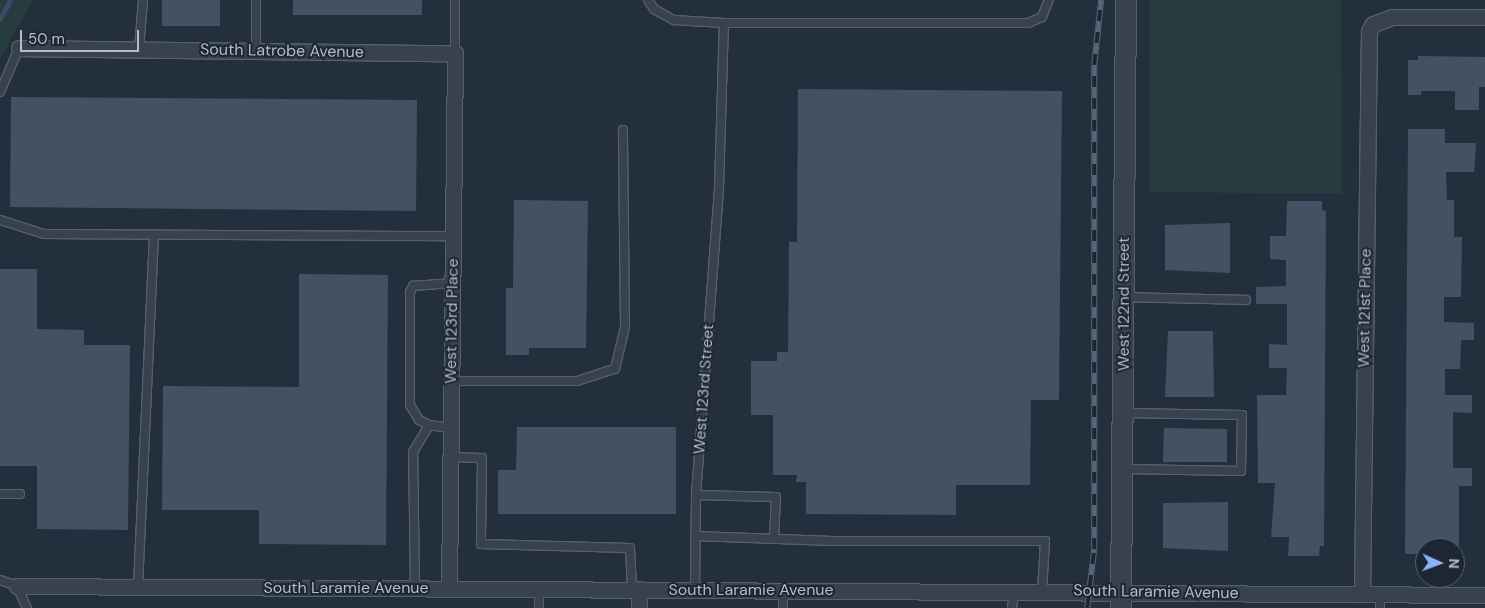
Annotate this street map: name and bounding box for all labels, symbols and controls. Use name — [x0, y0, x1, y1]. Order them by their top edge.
scale bar — [22, 20, 141, 52]
text: 50 m — [28, 29, 65, 49]
street label: South Latrobe Avenue — [200, 40, 364, 62]
street label: West 122nd Street — [1114, 237, 1134, 371]
street label: West 121st Place — [1354, 248, 1376, 368]
street label: West 123rd Place — [441, 258, 463, 384]
street label: West 123rd Street — [690, 323, 718, 455]
north arrow — [1415, 538, 1465, 588]
text: N — [1445, 558, 1463, 569]
street label: South Laramie Avenue — [263, 578, 429, 598]
street label: South Laramie Avenue — [668, 580, 834, 600]
street label: South Laramie Avenue — [1073, 581, 1239, 603]

